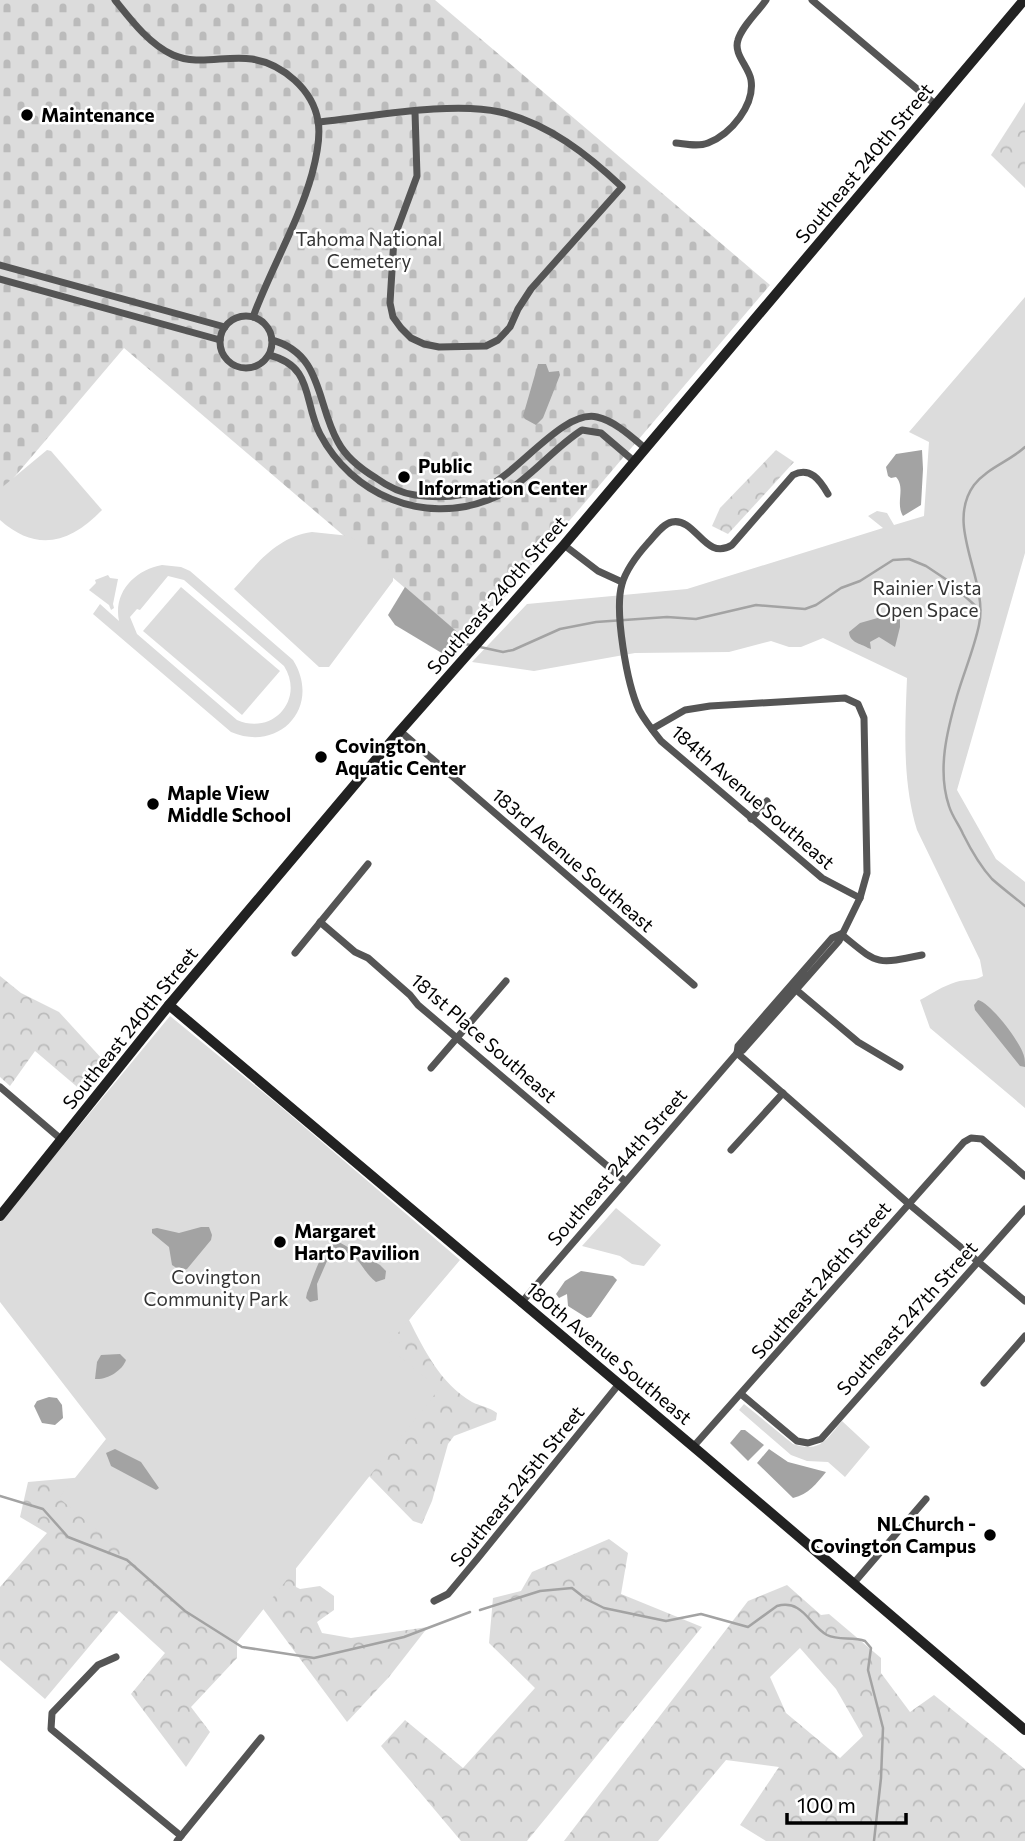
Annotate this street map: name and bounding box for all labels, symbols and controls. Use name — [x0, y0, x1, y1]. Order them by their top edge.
street label: Southeast 240th Street — [790, 78, 937, 247]
place label: Maintenance — [41, 103, 155, 126]
marker: Maintenance — [19, 107, 35, 123]
park label: Tahoma National Cemetery — [296, 227, 442, 272]
place label: Public Information Center — [418, 454, 587, 499]
marker: Public Information Center — [396, 469, 412, 485]
street label: Southeast 240th Street — [422, 511, 572, 678]
park label: Rainier Vista Open Space — [873, 576, 981, 621]
street label: 184th Avenue Southeast — [667, 720, 840, 874]
place label: Covington Aquatic Center — [335, 734, 466, 779]
marker: Covington Aquatic Center — [313, 749, 329, 765]
place label: Maple View Middle School — [167, 781, 291, 826]
street label: 183rd Avenue Southeast — [488, 783, 659, 936]
marker: Maple View Middle School — [145, 796, 161, 812]
street label: Southeast 240th Street — [57, 942, 202, 1113]
street label: 181st Place Southeast — [407, 968, 562, 1107]
street label: Southeast 244th Street — [542, 1083, 691, 1250]
street label: Southeast 246th Street — [746, 1196, 895, 1363]
place label: Margaret Harto Pavilion — [294, 1219, 420, 1264]
marker: Margaret Harto Pavilion — [272, 1234, 288, 1250]
street label: Southeast 247th Street — [831, 1236, 982, 1399]
park label: Covington Community Park — [144, 1265, 288, 1310]
street label: 180th Avenue Southeast — [522, 1276, 697, 1429]
street label: Southeast 245th Street — [445, 1400, 589, 1571]
place label: NLChurch - Covington Campus — [811, 1512, 976, 1557]
marker: NLChurch - Covington Campus — [982, 1527, 998, 1543]
scale bar — [787, 1782, 906, 1826]
text: 100 m — [797, 1792, 856, 1817]

